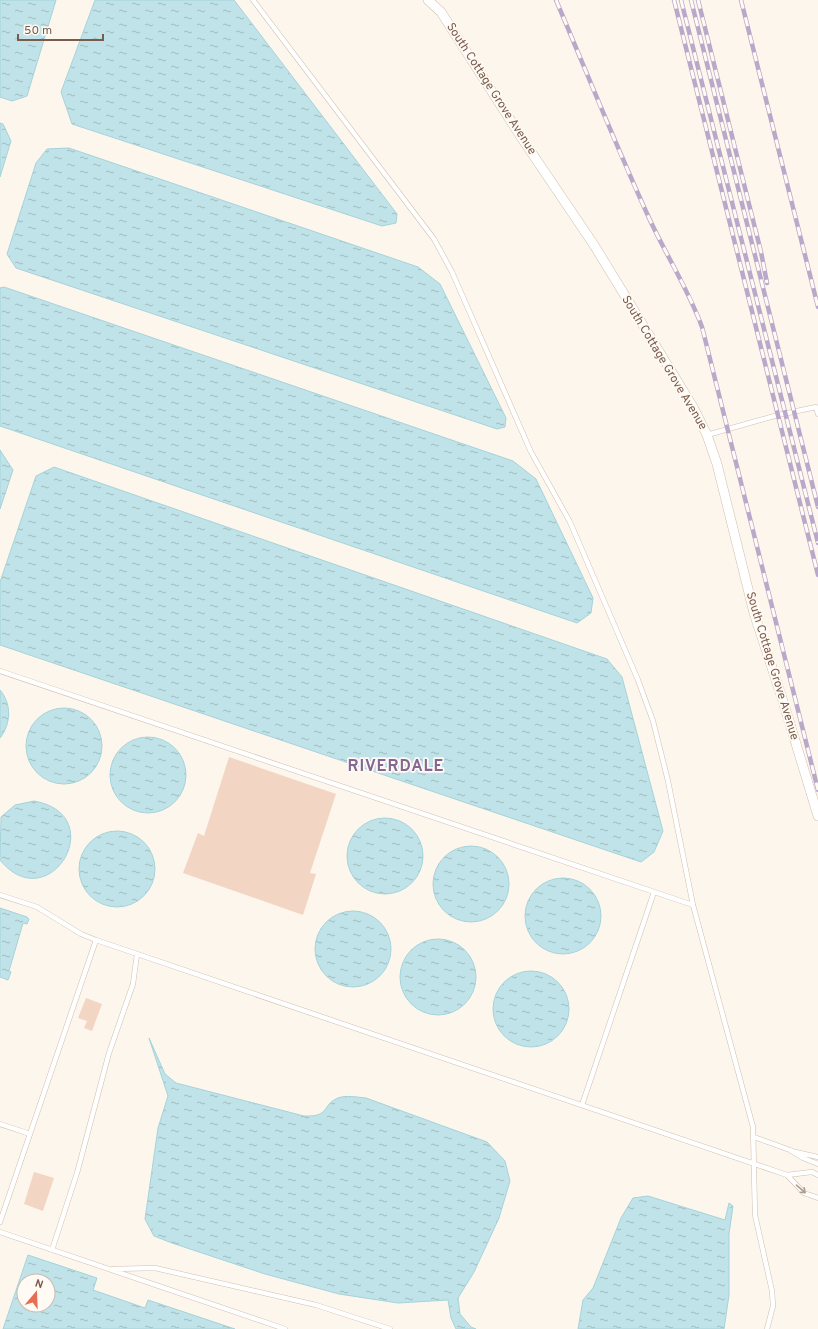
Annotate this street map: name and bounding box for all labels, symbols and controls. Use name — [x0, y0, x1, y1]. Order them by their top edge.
scale bar — [18, 16, 103, 42]
street label: South Cottage Grove Avenue — [442, 20, 540, 158]
text: 50 m — [24, 23, 52, 39]
street label: South Cottage Grove Avenue — [617, 293, 711, 433]
street label: South Cottage Grove Avenue — [742, 590, 802, 742]
district label: RIVERDALE — [347, 757, 445, 777]
one-way arrow — [796, 1184, 806, 1193]
north arrow — [16, 1273, 56, 1313]
text: N — [33, 1277, 45, 1292]

